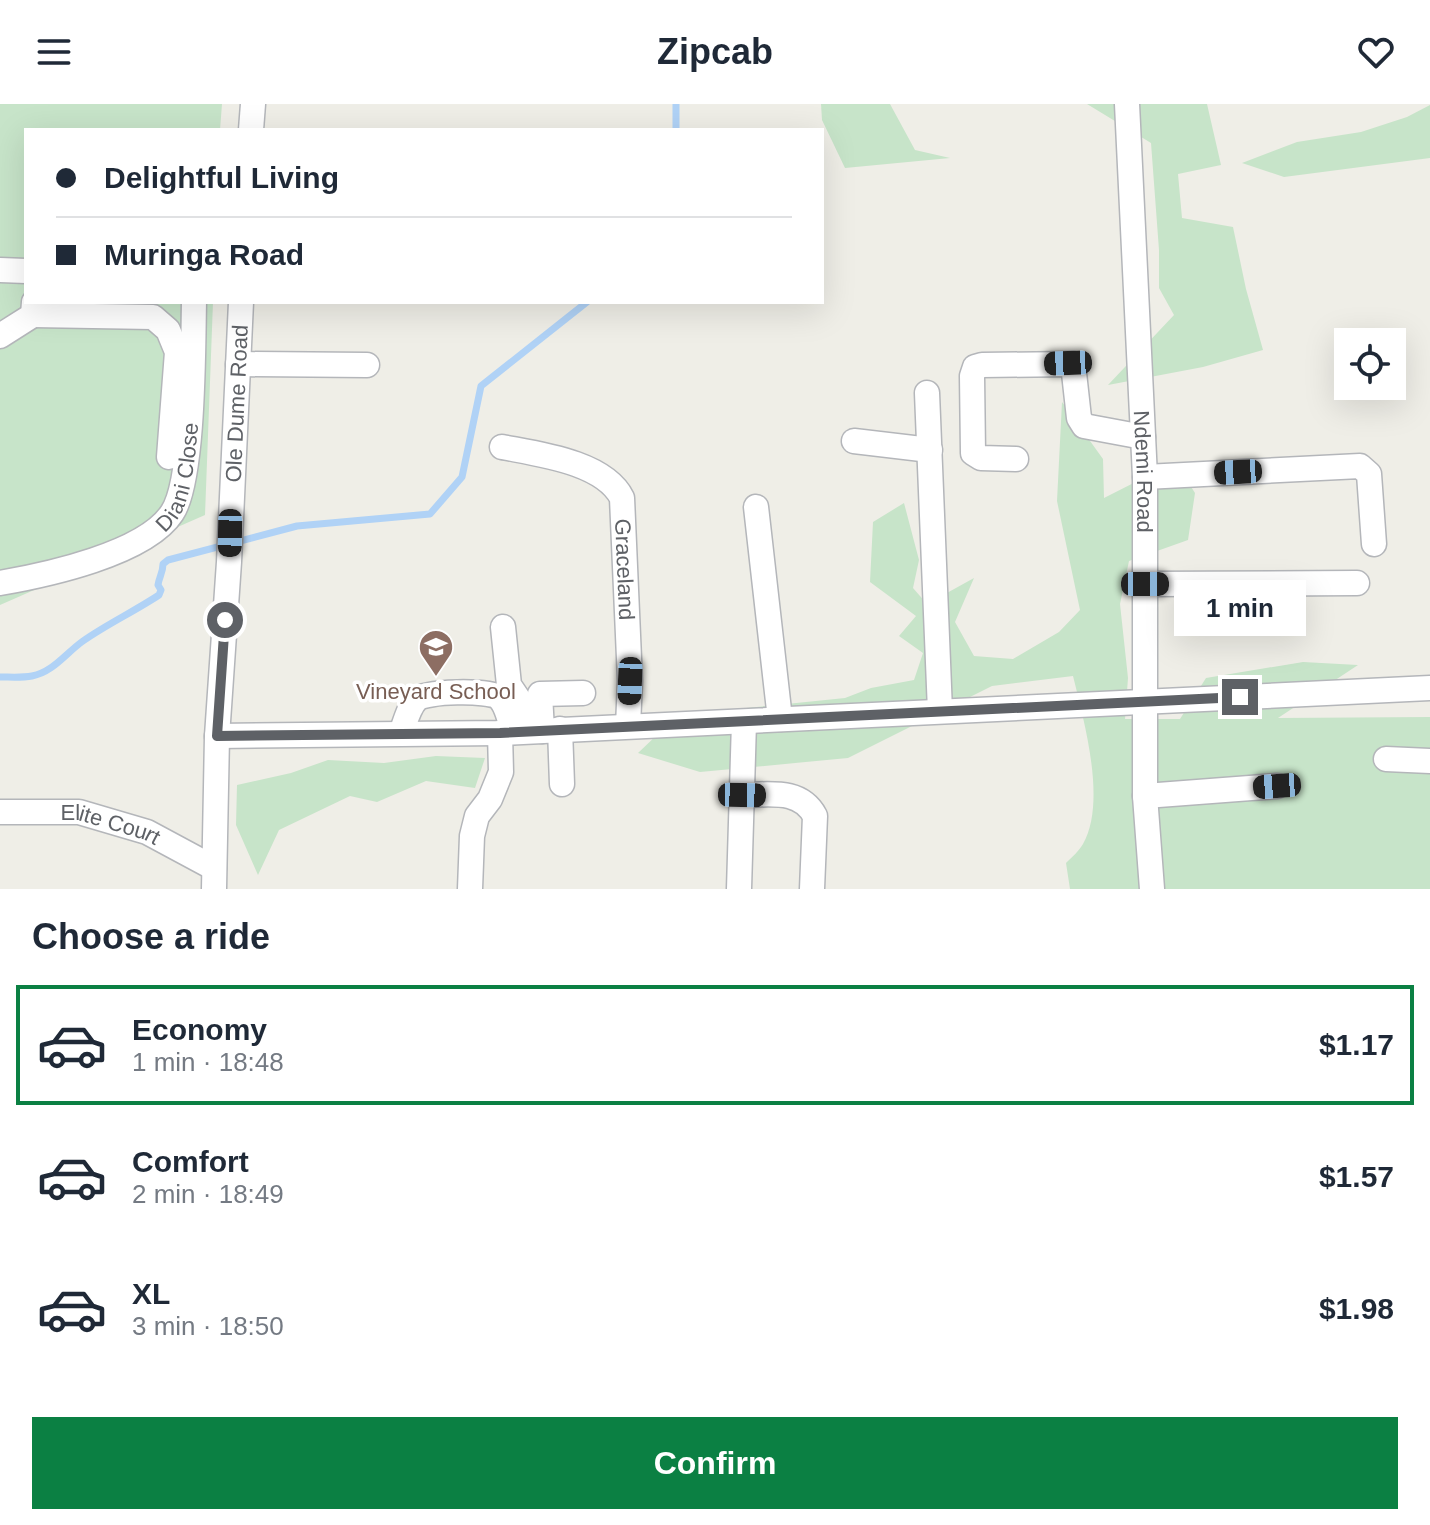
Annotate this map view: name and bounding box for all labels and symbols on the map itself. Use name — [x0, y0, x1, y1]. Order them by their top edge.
street label: Ole Dume Road — [220, 324, 252, 483]
car — [1044, 350, 1092, 376]
street label: Ndemi Road — [1129, 410, 1158, 533]
street label: Diani Close — [150, 422, 203, 536]
car — [1213, 459, 1263, 485]
car — [218, 509, 242, 557]
street label: Graceland — [610, 518, 640, 621]
car — [1121, 572, 1169, 596]
callout: 1 min — [1174, 581, 1306, 637]
route start — [207, 602, 243, 638]
school or university icon: Vineyard School — [417, 628, 455, 678]
car — [617, 657, 643, 705]
place label: Vineyard School — [356, 679, 516, 704]
route end — [1222, 679, 1258, 715]
car — [1252, 772, 1302, 800]
car — [718, 783, 766, 807]
street label: Elite Court — [61, 800, 165, 849]

